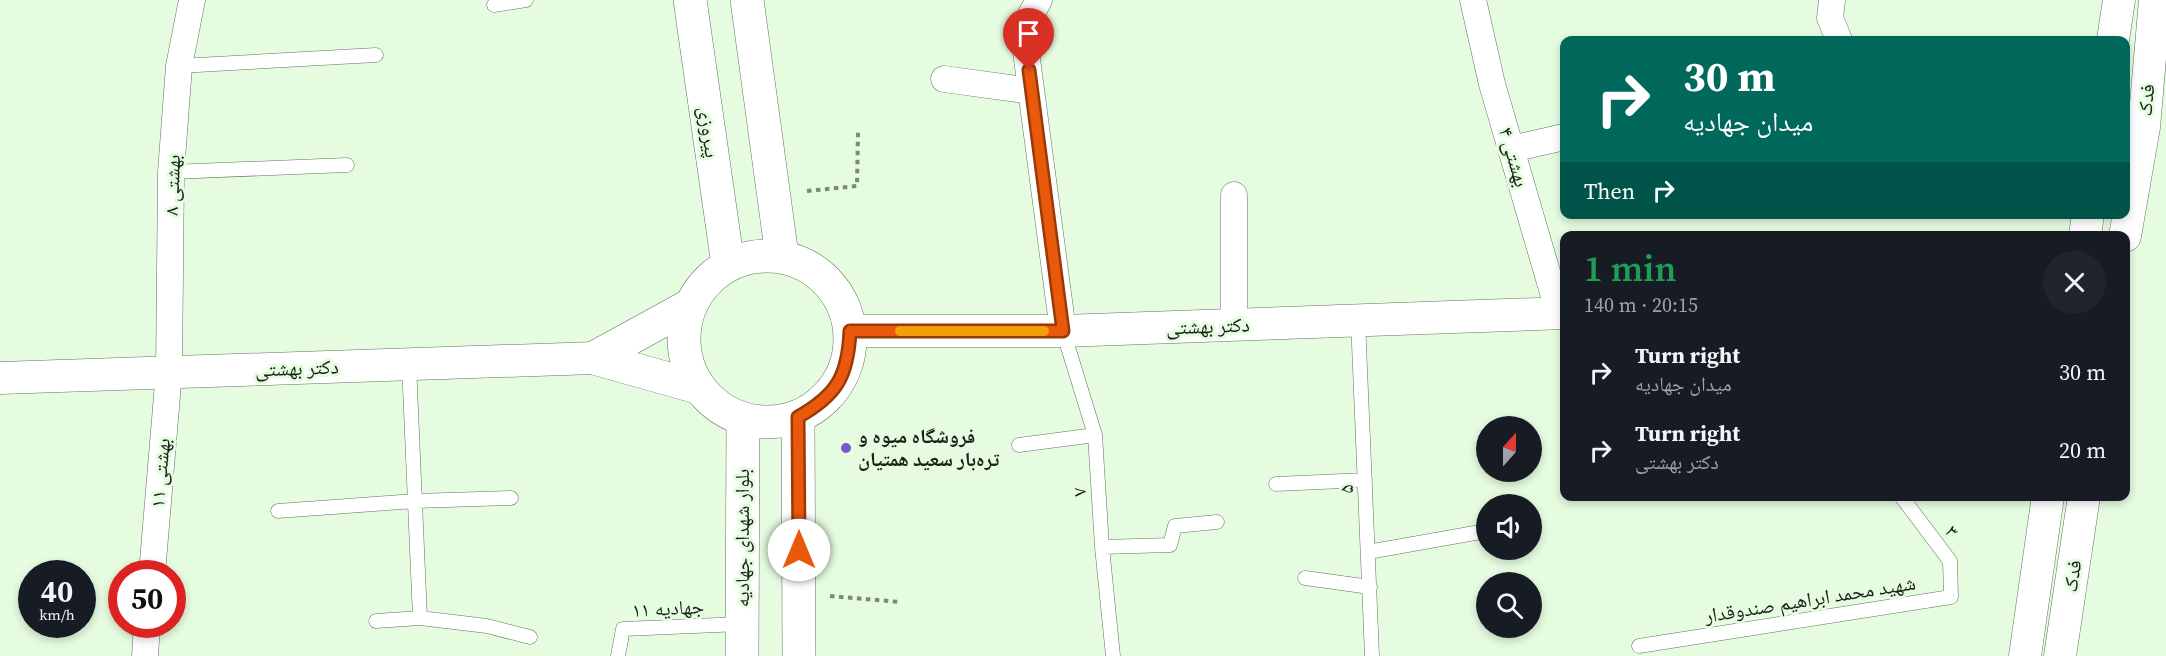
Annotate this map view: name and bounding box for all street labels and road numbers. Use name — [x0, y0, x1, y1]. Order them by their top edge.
street label: فدک — [2131, 83, 2161, 117]
street label: پیروزی — [692, 105, 726, 160]
street label: بهشتی ۴ — [1492, 124, 1536, 190]
street label: بهشتی ۸ — [157, 154, 187, 216]
street label: دکتر بهشتی — [1166, 311, 1250, 341]
street label: دکتر بهشتی — [255, 353, 339, 383]
street label: بهشتی ۱۱ — [143, 437, 177, 509]
street label: بلوار شهدای جهادیه — [728, 469, 756, 607]
street label: ۵ — [1332, 484, 1360, 494]
street label: ۷ — [1065, 487, 1093, 497]
street label: ۳ — [1938, 519, 1966, 543]
street label: فدک — [2056, 558, 2088, 594]
street label: شهید محمد ابراهیم صندوقدار — [1701, 568, 1918, 630]
street label: جهادیه ۱۱ — [631, 592, 705, 624]

